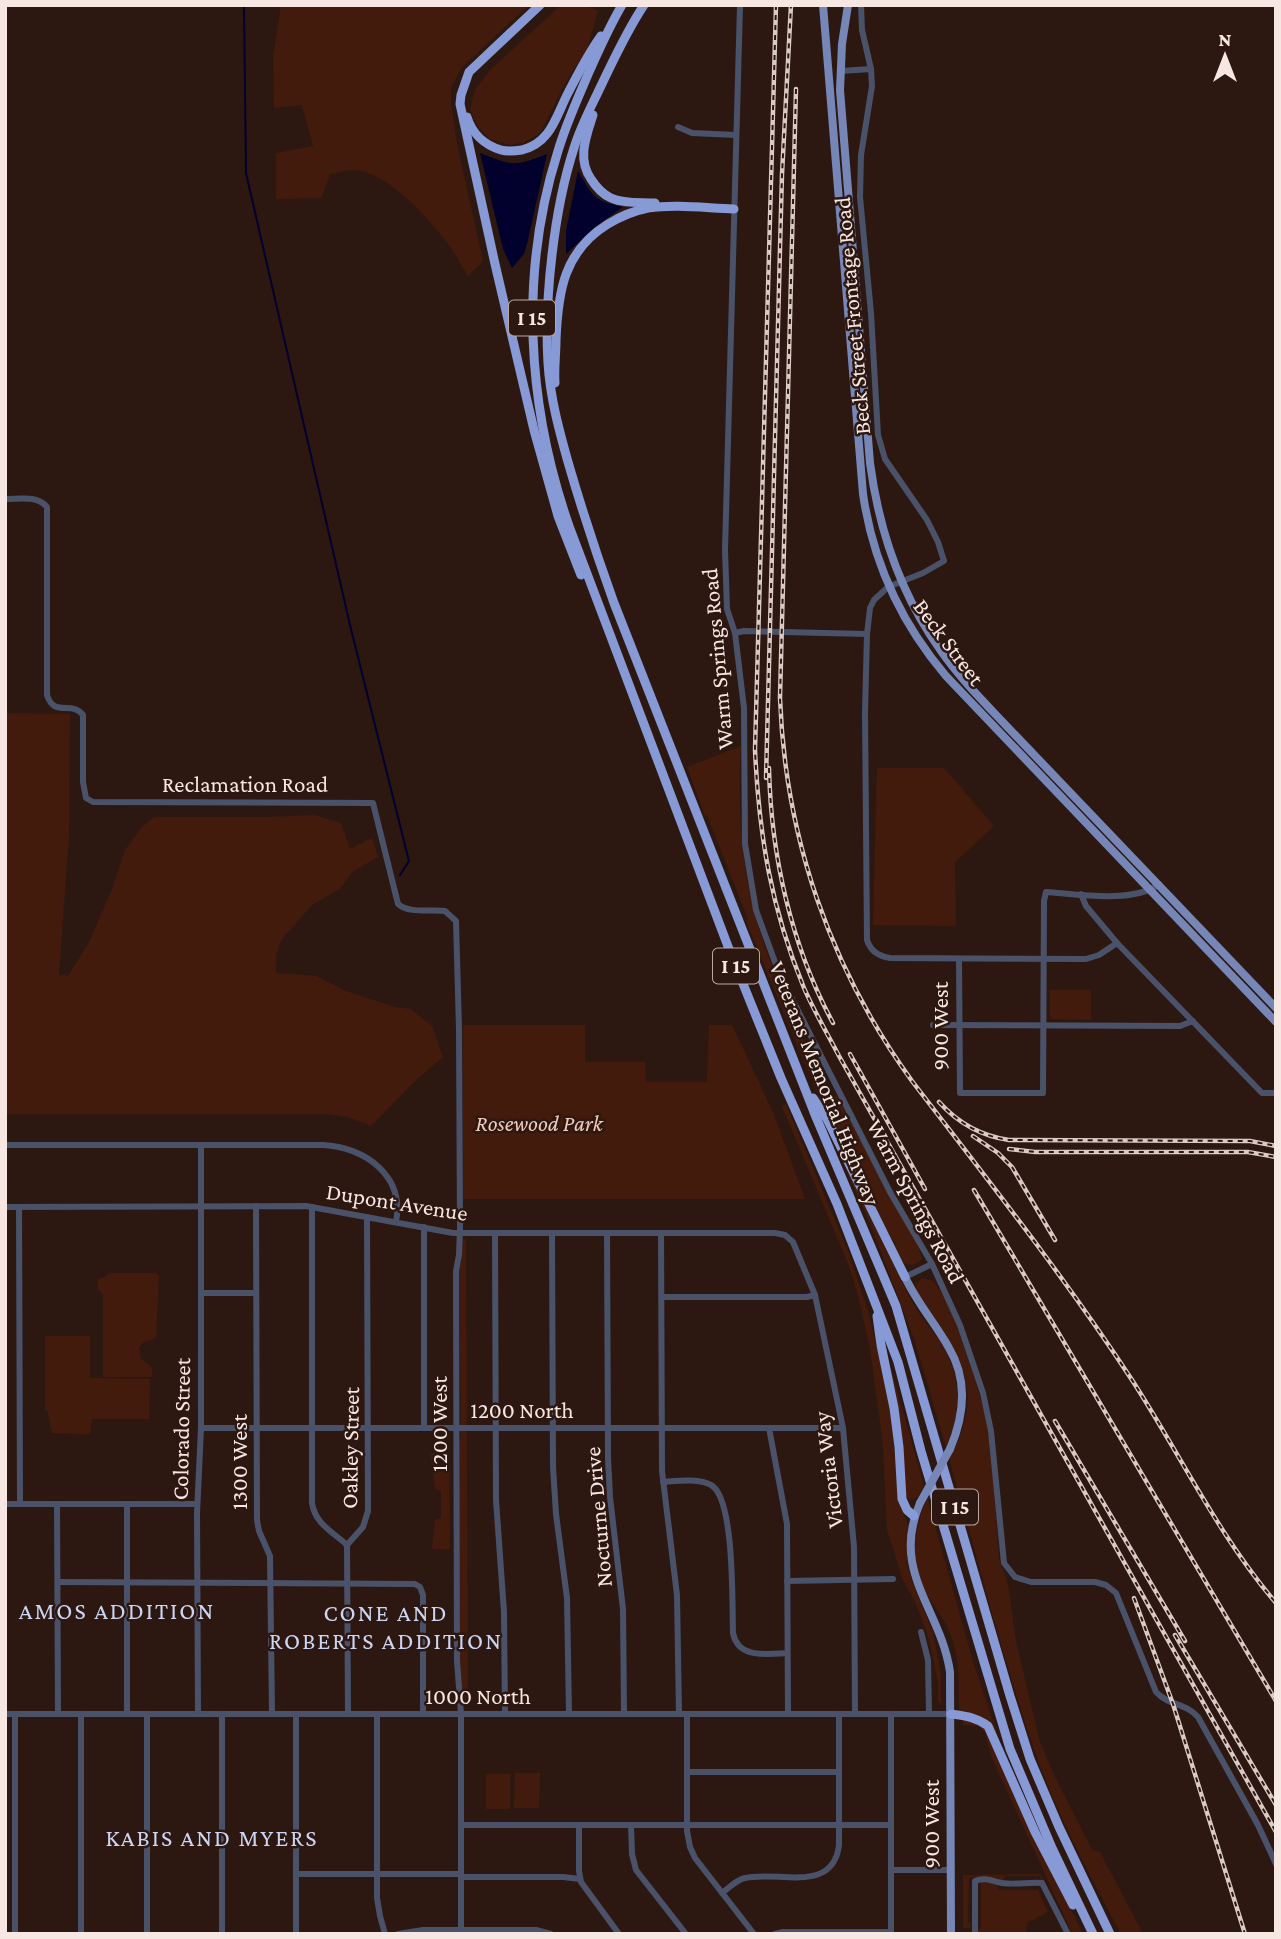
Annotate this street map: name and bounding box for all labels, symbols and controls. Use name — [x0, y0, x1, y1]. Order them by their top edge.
north arrow — [1190, 21, 1260, 91]
text: N — [1219, 29, 1232, 50]
street label: Beck Street Frontage Road — [829, 196, 875, 436]
road number: I 15 — [509, 300, 555, 336]
street label: Warm Springs Road — [696, 567, 738, 751]
street label: Beck Street — [908, 594, 990, 691]
street label: Reclamation Road — [162, 771, 328, 797]
road number: I 15 — [713, 948, 759, 984]
street label: Veterans Memorial Highway — [764, 957, 886, 1209]
street label: 900 West — [927, 981, 953, 1070]
park label: Rosewood Park — [475, 1110, 604, 1136]
street label: Warm Springs Road — [862, 1115, 970, 1287]
street label: Dupont Avenue — [324, 1178, 470, 1226]
street label: Colorado Street — [167, 1357, 195, 1500]
street label: 1200 West — [426, 1376, 452, 1472]
street label: Oakley Street — [336, 1386, 364, 1509]
street label: 1200 North — [470, 1397, 574, 1423]
street label: Victoria Way — [808, 1410, 848, 1530]
street label: 1300 West — [226, 1414, 252, 1510]
street label: Nocturne Drive — [579, 1446, 617, 1588]
road number: I 15 — [932, 1490, 978, 1524]
district label: AMOS ADDITION — [19, 1597, 215, 1624]
district label: CONE AND ROBERTS ADDITION — [269, 1599, 503, 1654]
street label: 1000 North — [425, 1683, 531, 1709]
street label: 900 West — [918, 1779, 944, 1868]
district label: KABIS AND MYERS — [106, 1824, 318, 1851]

